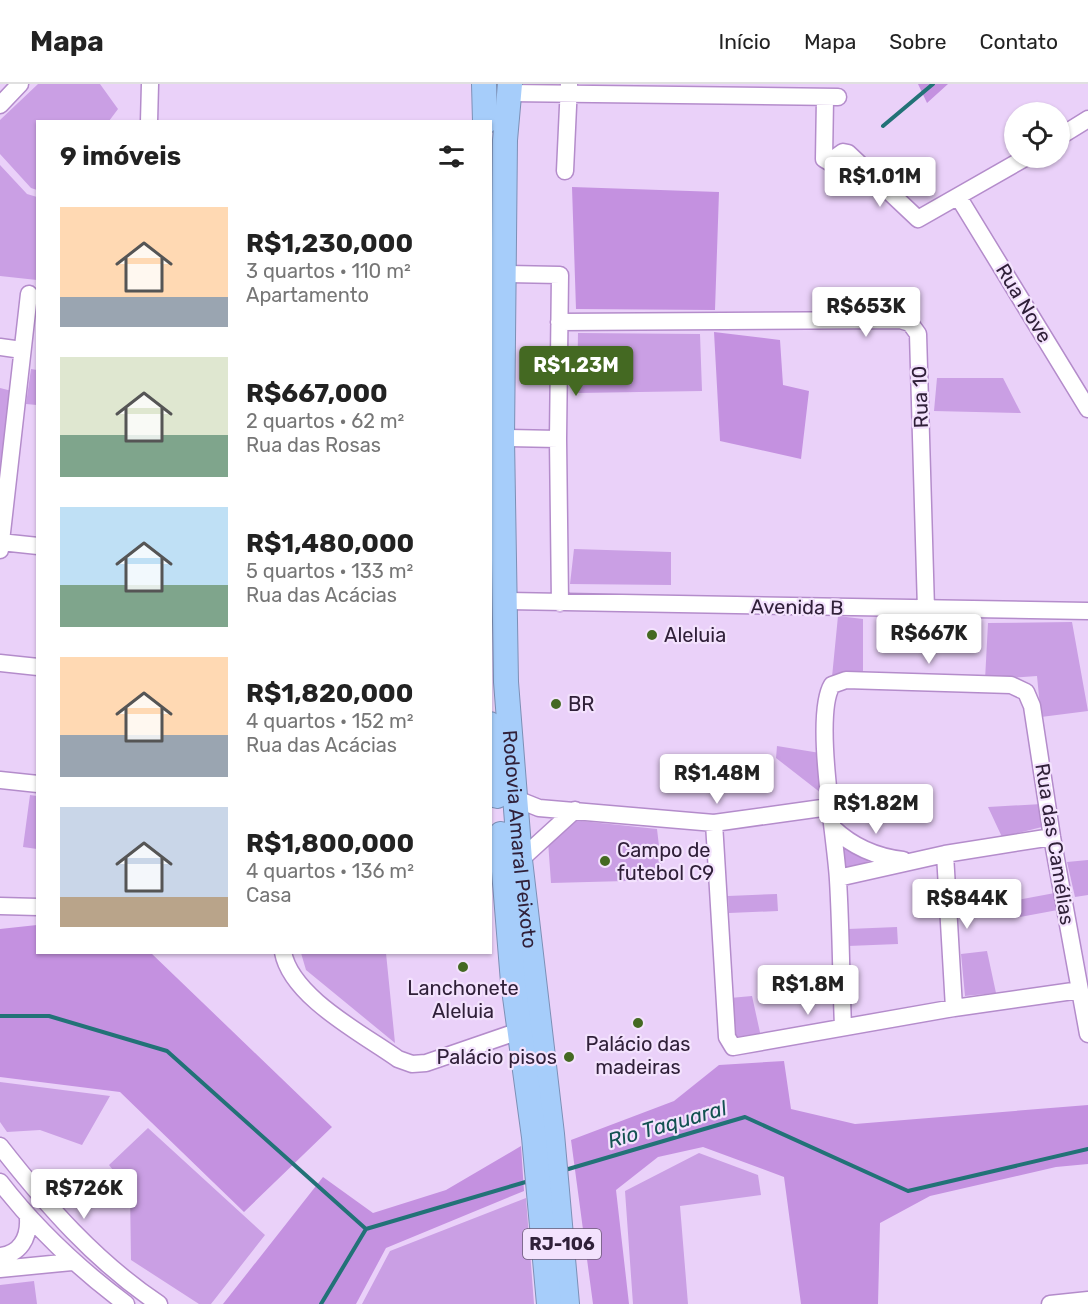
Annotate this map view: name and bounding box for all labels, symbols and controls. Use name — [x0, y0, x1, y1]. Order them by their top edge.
text: Mapa — [30, 25, 104, 58]
text: Início — [719, 29, 771, 54]
text: Mapa — [804, 29, 856, 54]
text: Sobre — [889, 29, 946, 54]
text: Contato — [979, 29, 1058, 54]
map controls — [1004, 102, 1070, 168]
button: locate — [1004, 102, 1070, 168]
icon: filters — [435, 140, 468, 173]
text: 9 imóveis — [60, 141, 181, 172]
pin: R$1.01M — [825, 157, 935, 208]
text: R$1.01M — [839, 164, 921, 188]
text: R$1,230,000 — [246, 228, 413, 259]
icon: home — [108, 231, 180, 303]
text: 3 quartos · 110 m² — [246, 259, 411, 283]
street label: Rua Nove — [991, 259, 1057, 347]
text: Apartamento — [246, 283, 369, 307]
pin: R$653K — [817, 287, 915, 338]
text: R$653K — [826, 294, 906, 318]
pin: R$1.23M — [521, 346, 631, 397]
text: R$1.23M — [533, 353, 619, 377]
street label: Rua 10 — [907, 365, 933, 429]
text: R$667,000 — [246, 378, 388, 409]
icon: home — [108, 381, 180, 453]
text: 2 quartos · 62 m² — [246, 409, 404, 433]
text: Rua das Rosas — [246, 433, 381, 457]
text: R$1,480,000 — [246, 528, 414, 559]
icon: home — [108, 531, 180, 603]
text: 5 quartos · 133 m² — [246, 559, 413, 583]
text: Rua das Acácias — [246, 583, 397, 607]
street label: Avenida B — [750, 594, 844, 620]
pin: R$667K — [880, 614, 978, 665]
text: R$667K — [890, 621, 968, 645]
place label: Aleluia — [664, 623, 726, 647]
marker: Aleluia — [645, 628, 659, 642]
text: R$1,820,000 — [246, 678, 413, 709]
icon: home — [108, 681, 180, 753]
place label: BR — [568, 692, 594, 716]
marker: BR — [549, 697, 563, 711]
text: 4 quartos · 152 m² — [246, 709, 414, 733]
street label: Rodovia Amaral Peixoto — [498, 729, 542, 950]
text: Rua das Acácias — [246, 733, 397, 757]
pin: R$1.48M — [662, 754, 772, 805]
text: R$1.48M — [674, 761, 760, 785]
street label: Rua das Camélias — [1030, 761, 1080, 927]
pin: R$1.82M — [821, 784, 931, 835]
text: R$1.82M — [833, 791, 919, 815]
text: R$1,800,000 — [246, 828, 414, 859]
icon: home — [108, 831, 180, 903]
place label: Campo de futebol C9 — [617, 838, 714, 885]
marker: Campo de futebol C9 — [598, 854, 612, 868]
text: 4 quartos · 136 m² — [246, 859, 414, 883]
pin: R$844K — [918, 879, 1016, 930]
text: Casa — [246, 883, 292, 907]
text: R$844K — [926, 886, 1008, 910]
marker: Lanchonete Aleluia — [456, 960, 470, 974]
pin: R$1.8M — [759, 965, 857, 1016]
text: R$1.8M — [772, 972, 844, 996]
place label: Lanchonete Aleluia — [407, 976, 519, 1023]
marker: Palácio das madeiras — [631, 1016, 645, 1030]
place label: Palácio das madeiras — [586, 1032, 691, 1079]
place label: Palácio pisos — [437, 1045, 557, 1069]
marker: Palácio pisos — [562, 1050, 576, 1064]
water label: Rio Taquaral — [605, 1095, 730, 1153]
pin: R$726K — [35, 1169, 133, 1220]
text: R$726K — [45, 1176, 123, 1200]
road number: RJ-106 — [523, 1229, 601, 1259]

